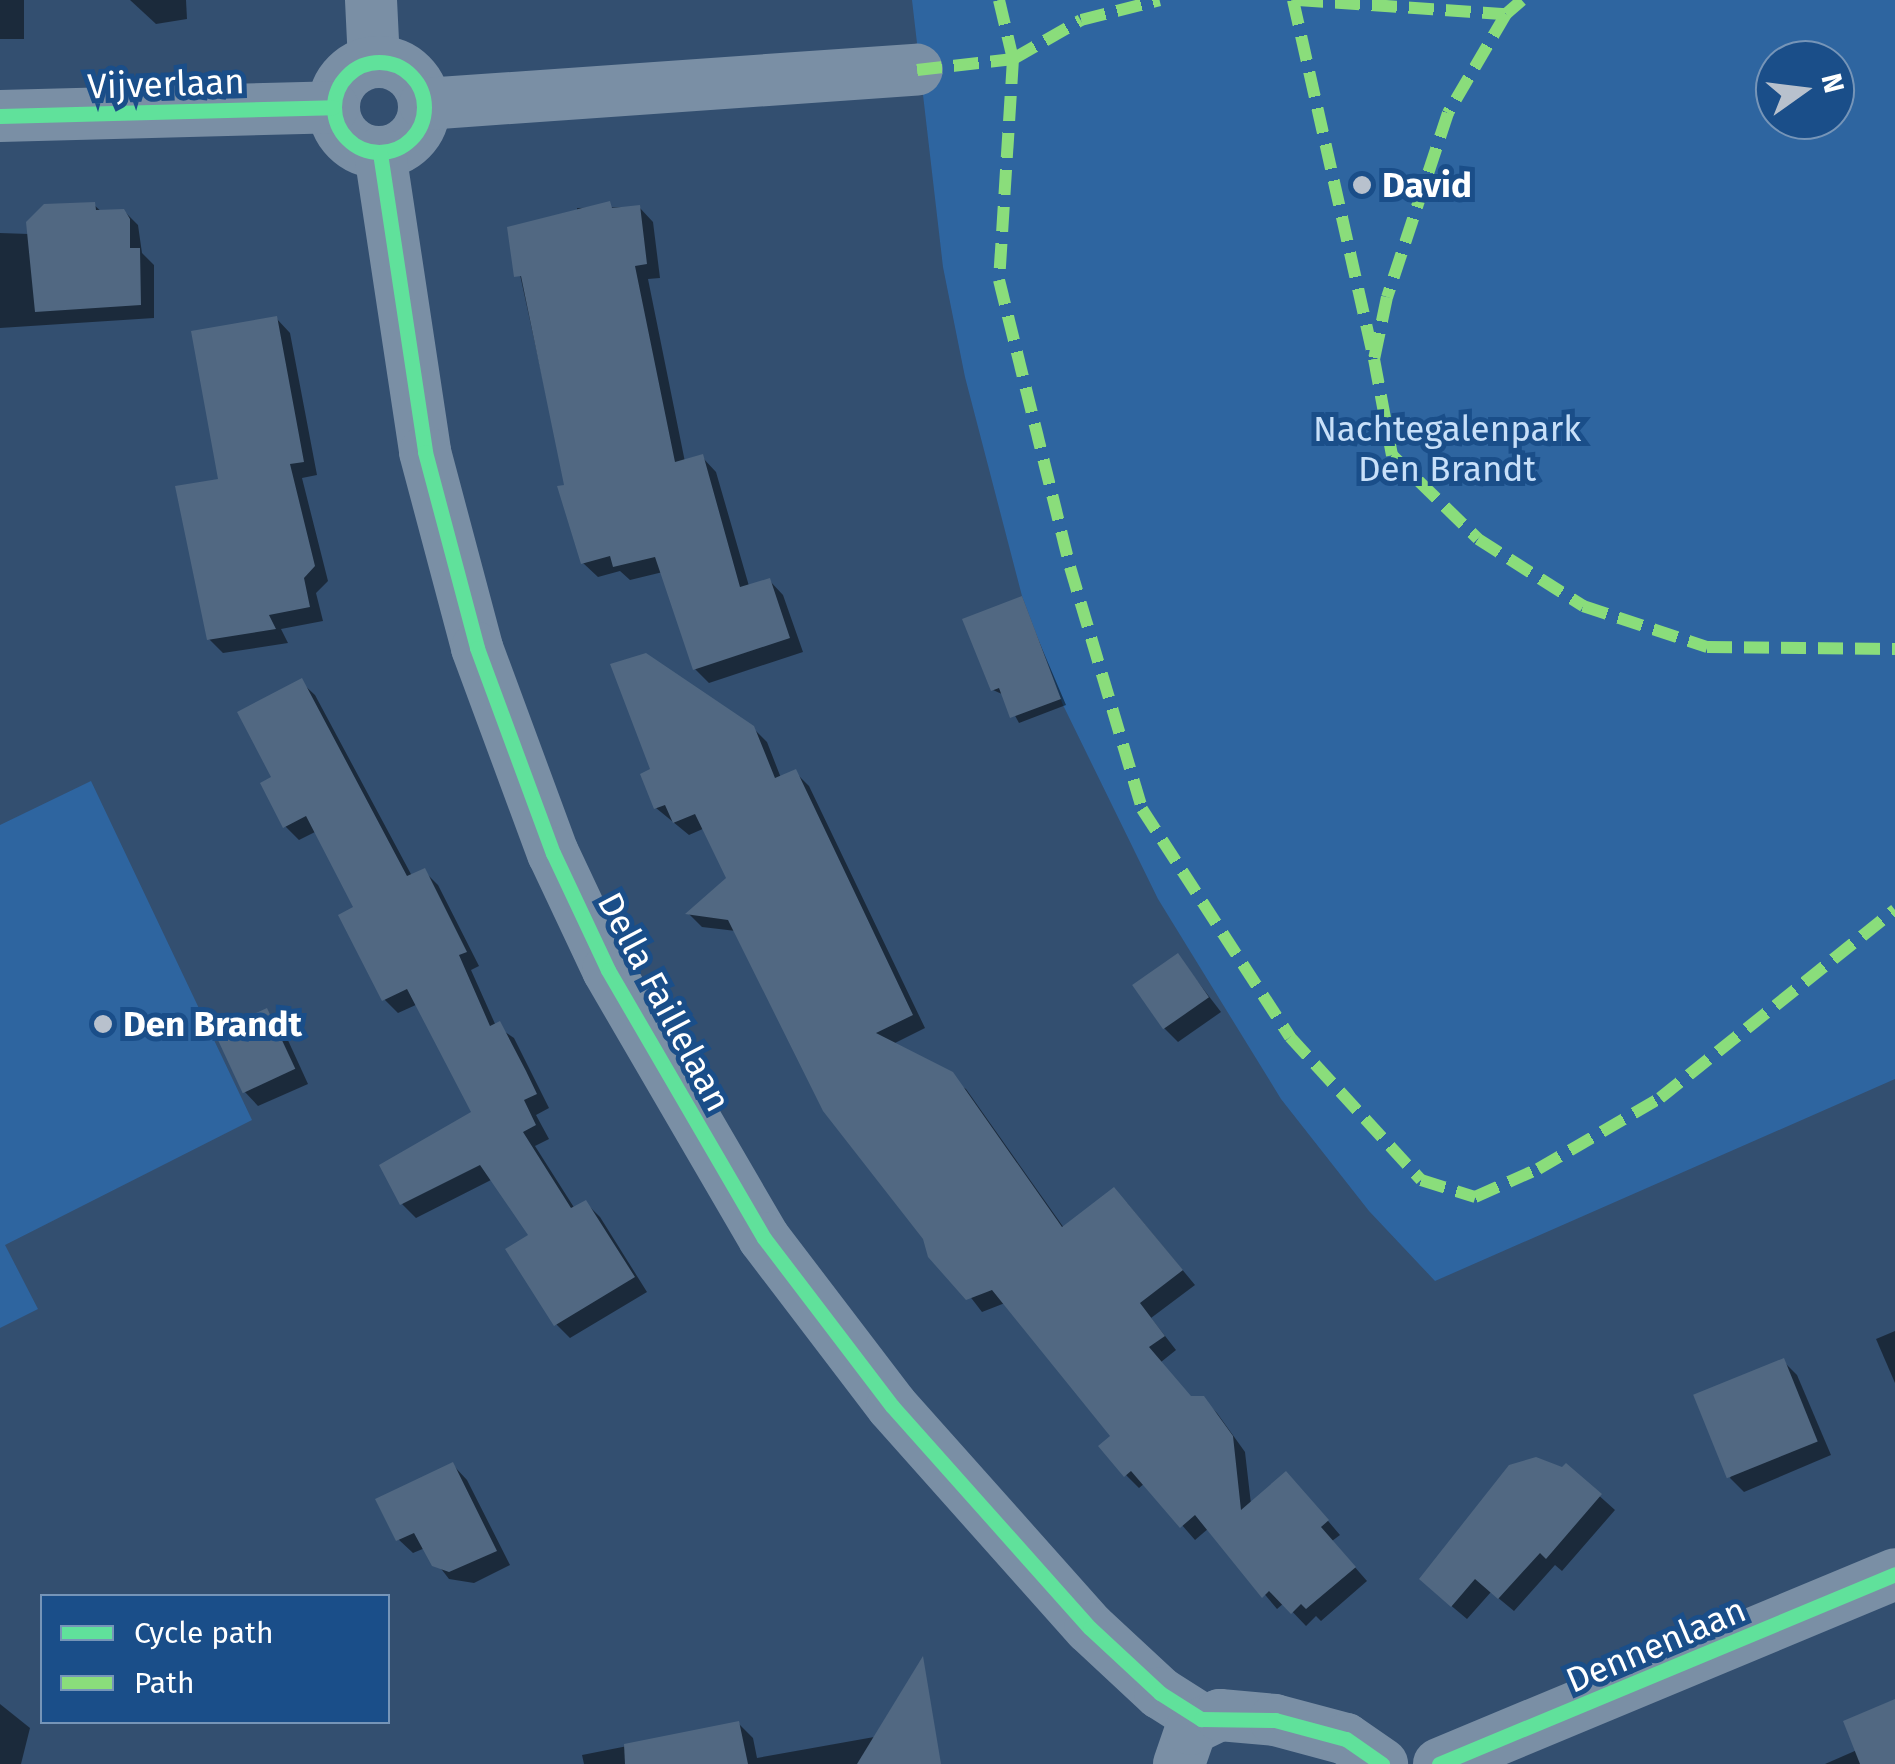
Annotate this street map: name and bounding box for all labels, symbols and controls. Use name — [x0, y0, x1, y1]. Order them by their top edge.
north arrow — [1755, 40, 1855, 140]
street label: Vijverlaan — [87, 60, 245, 108]
text: N — [1814, 70, 1851, 96]
place label: David — [1382, 164, 1472, 206]
marker: David — [1351, 174, 1373, 196]
park label: Nachtegalenpark Den Brandt — [1313, 408, 1581, 490]
street label: Della Faillelaan — [589, 885, 739, 1119]
place label: Den Brandt — [123, 1003, 302, 1045]
marker: Den Brandt — [92, 1013, 114, 1035]
street label: Dennenlaan — [1560, 1588, 1752, 1702]
legend — [40, 1594, 390, 1724]
text: Cycle path — [134, 1615, 273, 1651]
text: Path — [134, 1665, 195, 1701]

